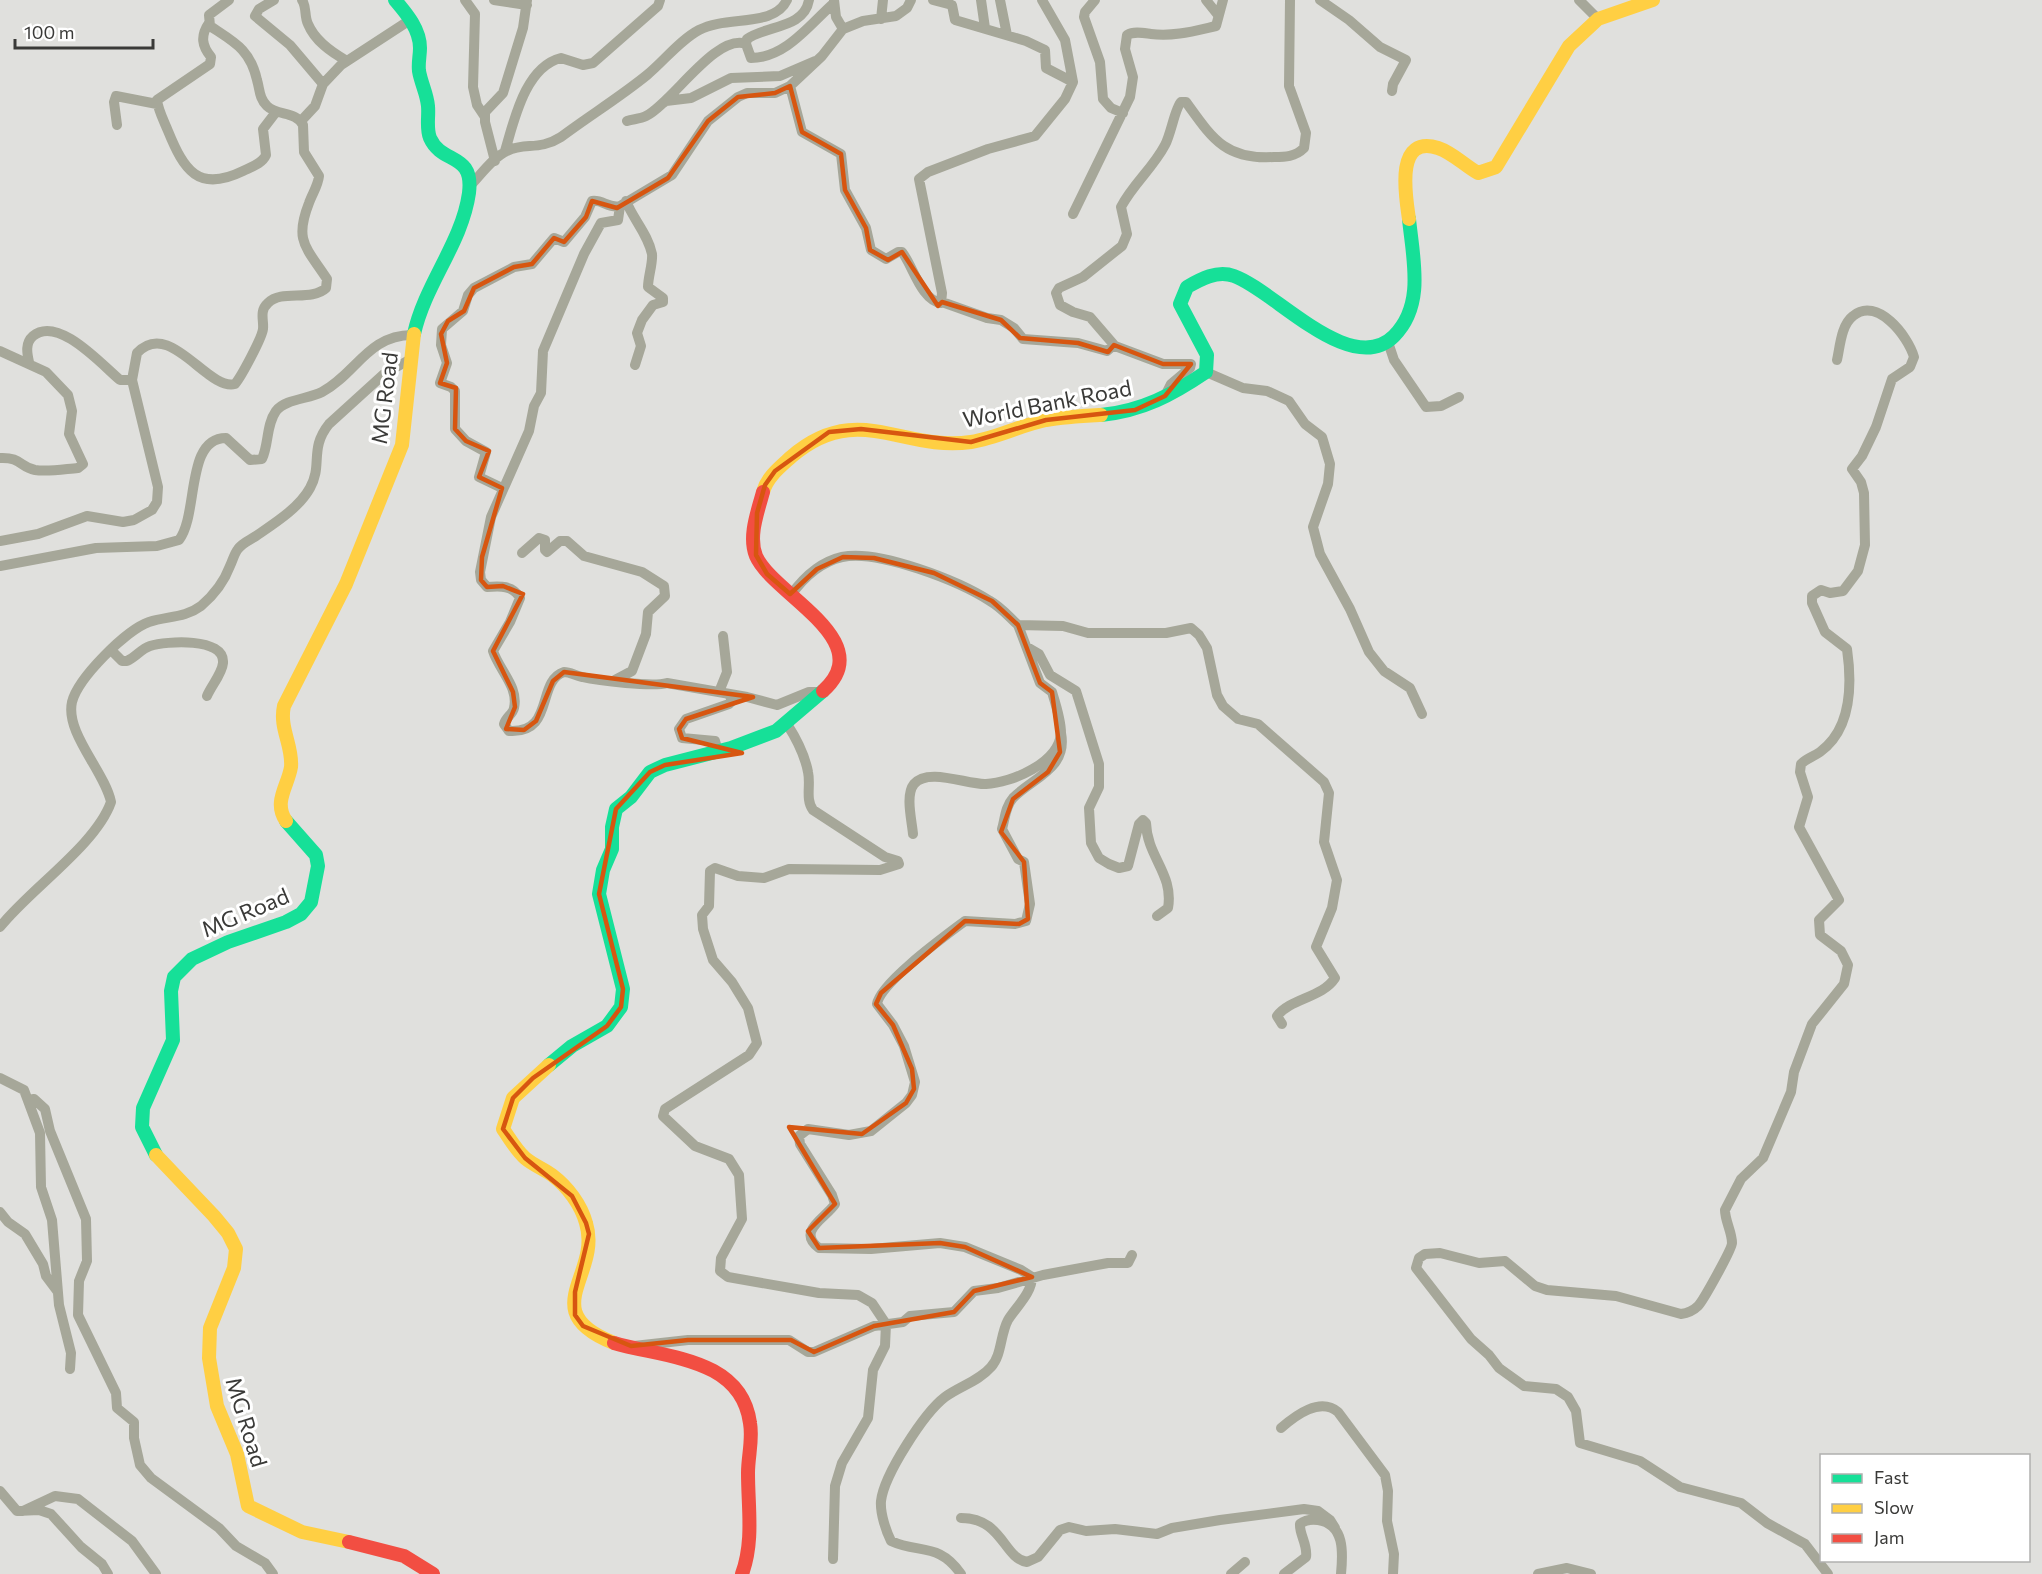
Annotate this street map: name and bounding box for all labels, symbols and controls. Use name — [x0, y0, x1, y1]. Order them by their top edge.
scale bar — [15, 12, 153, 50]
text: 100 m — [24, 21, 74, 43]
street label: MG Road — [365, 351, 403, 445]
street label: World Bank Road — [960, 373, 1134, 433]
street label: MG Road — [197, 882, 293, 942]
street label: MG Road — [221, 1374, 273, 1470]
legend — [1820, 1454, 2030, 1562]
text: Fast — [1874, 1466, 1909, 1488]
text: Slow — [1874, 1496, 1914, 1518]
text: Jam — [1874, 1526, 1904, 1548]

